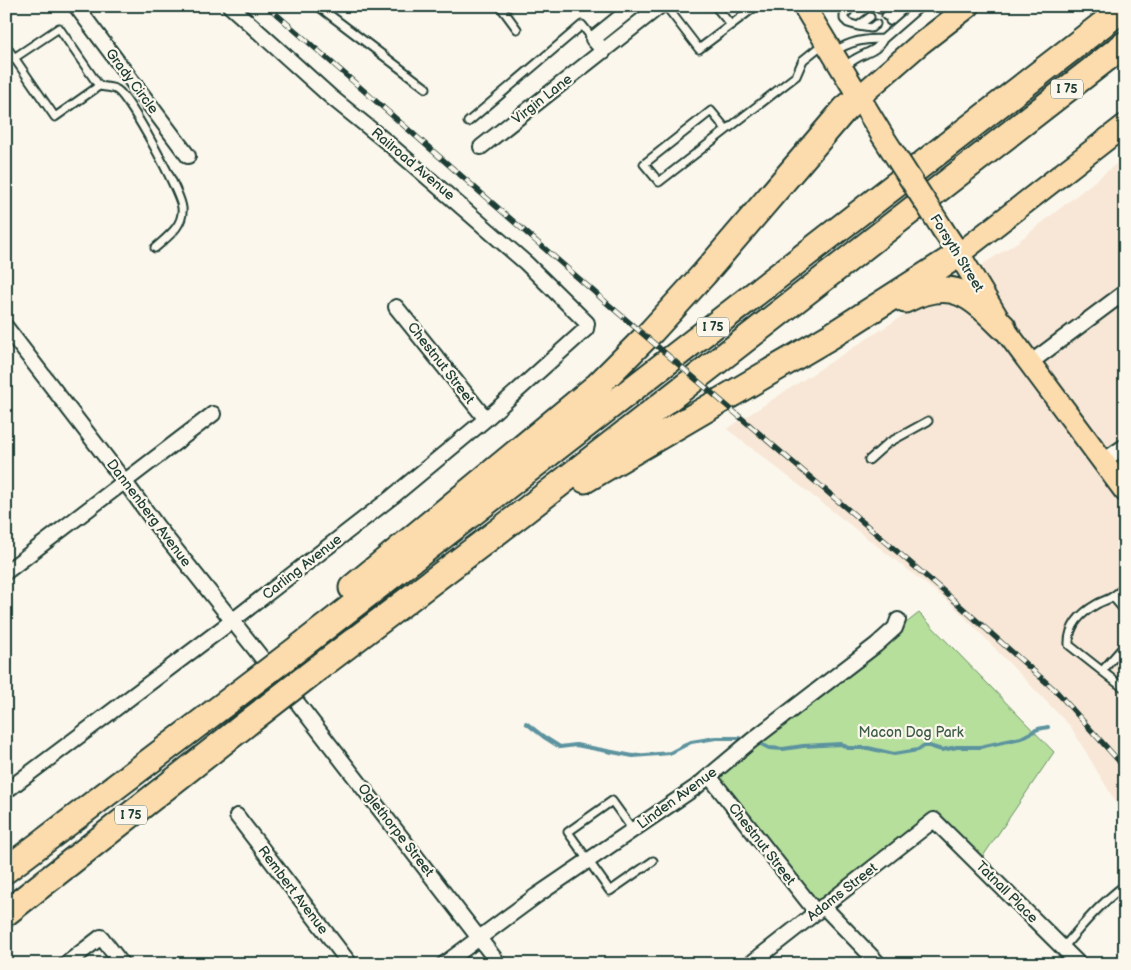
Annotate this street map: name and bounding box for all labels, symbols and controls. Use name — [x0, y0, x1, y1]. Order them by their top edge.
street label: Grady Circle — [102, 45, 162, 117]
street label: Virgin Lane — [509, 70, 575, 128]
road number: I 75 — [1051, 80, 1083, 98]
street label: Railroad Avenue — [368, 124, 458, 204]
street label: Forsyth Street — [926, 211, 988, 296]
road number: I 75 — [697, 318, 729, 337]
street label: Chestnut Street — [404, 319, 479, 408]
street label: Dannenberg Avenue — [103, 456, 195, 570]
street label: Carling Avenue — [259, 531, 345, 603]
park label: Macon Dog Park — [859, 724, 964, 741]
street label: Linden Avenue — [634, 763, 720, 833]
street label: Oglethorpe Street — [354, 780, 438, 880]
street label: Chestnut Street — [725, 800, 800, 889]
road number: I 75 — [115, 806, 147, 824]
street label: Rembert Avenue — [254, 842, 332, 938]
street label: Tatnall Place — [973, 858, 1041, 926]
street label: Adams Street — [803, 859, 881, 925]

